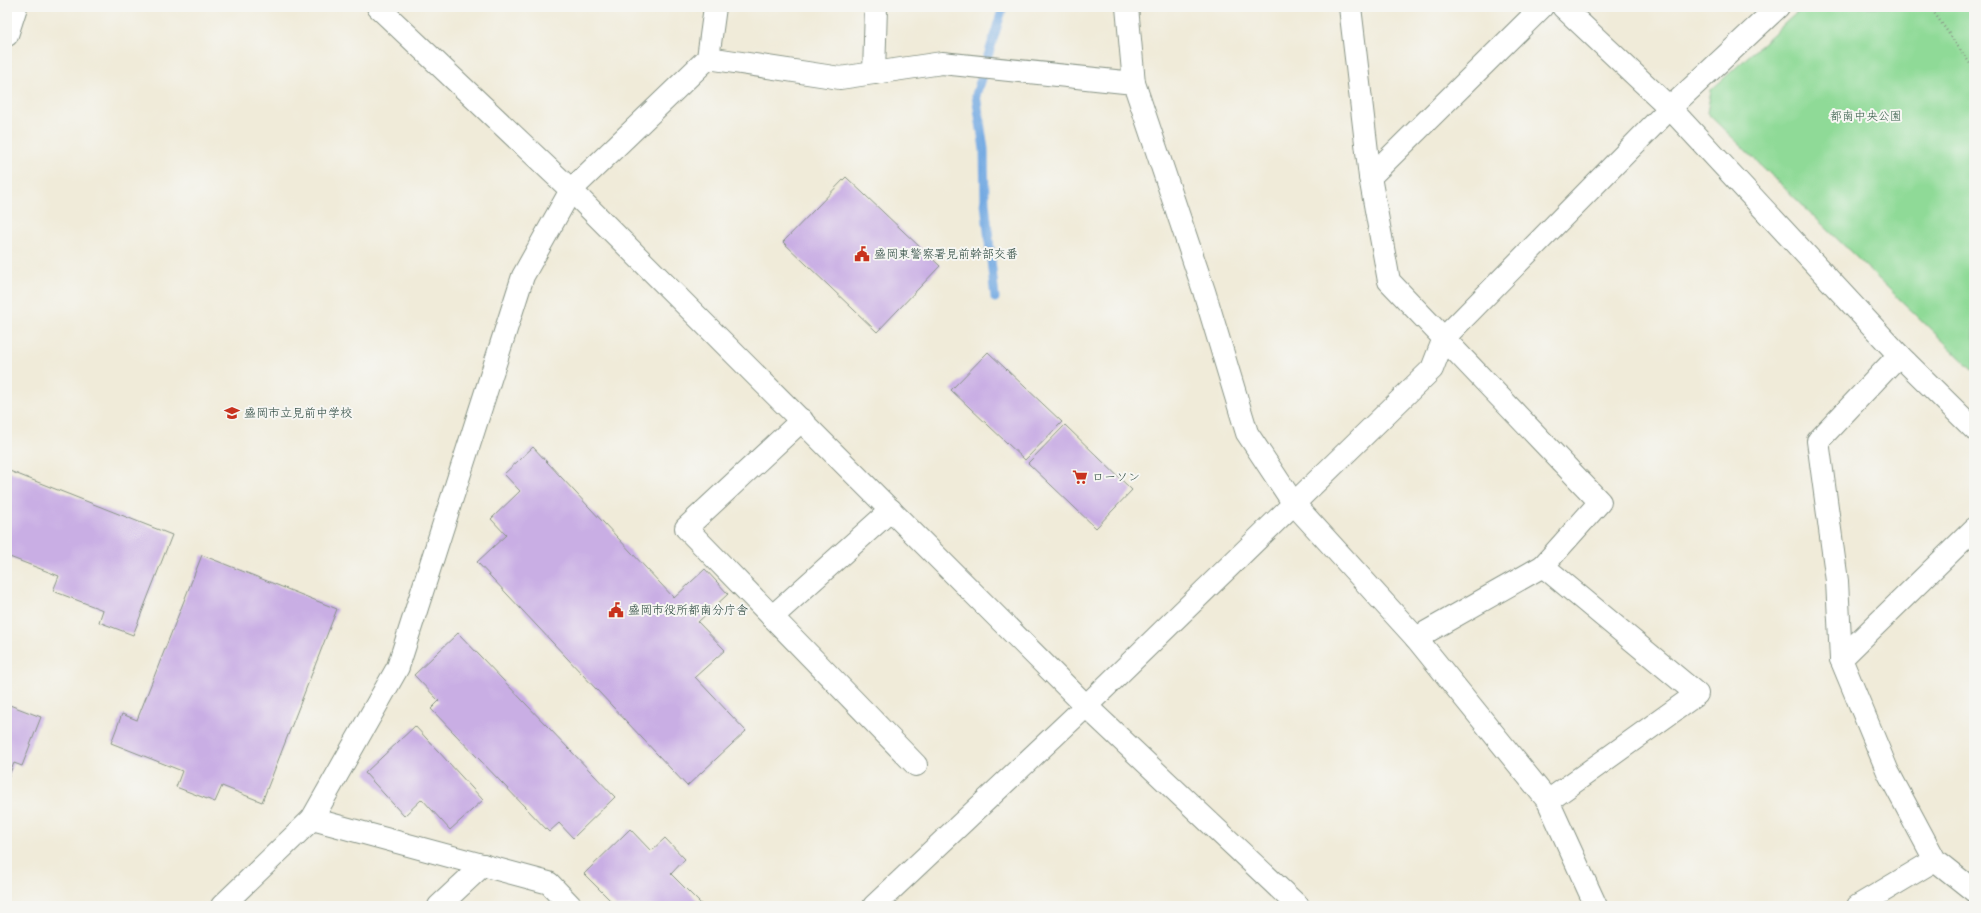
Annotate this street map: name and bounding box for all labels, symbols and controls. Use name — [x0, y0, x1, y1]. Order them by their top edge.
park label: 都南中央公園 — [1830, 109, 1902, 123]
public building icon: 盛岡東警察署見前幹部交番 — [853, 245, 871, 263]
place label: 盛岡東警察署見前幹部交番 — [874, 247, 1018, 261]
school or university icon: 盛岡市立見前中学校 — [223, 404, 241, 422]
place label: 盛岡市立見前中学校 — [244, 406, 352, 420]
supermarket icon: ローソン — [1071, 468, 1089, 486]
place label: ローソン — [1092, 470, 1140, 484]
public building icon: 盛岡市役所都南分庁舎 — [607, 601, 625, 619]
place label: 盛岡市役所都南分庁舎 — [628, 603, 748, 617]

